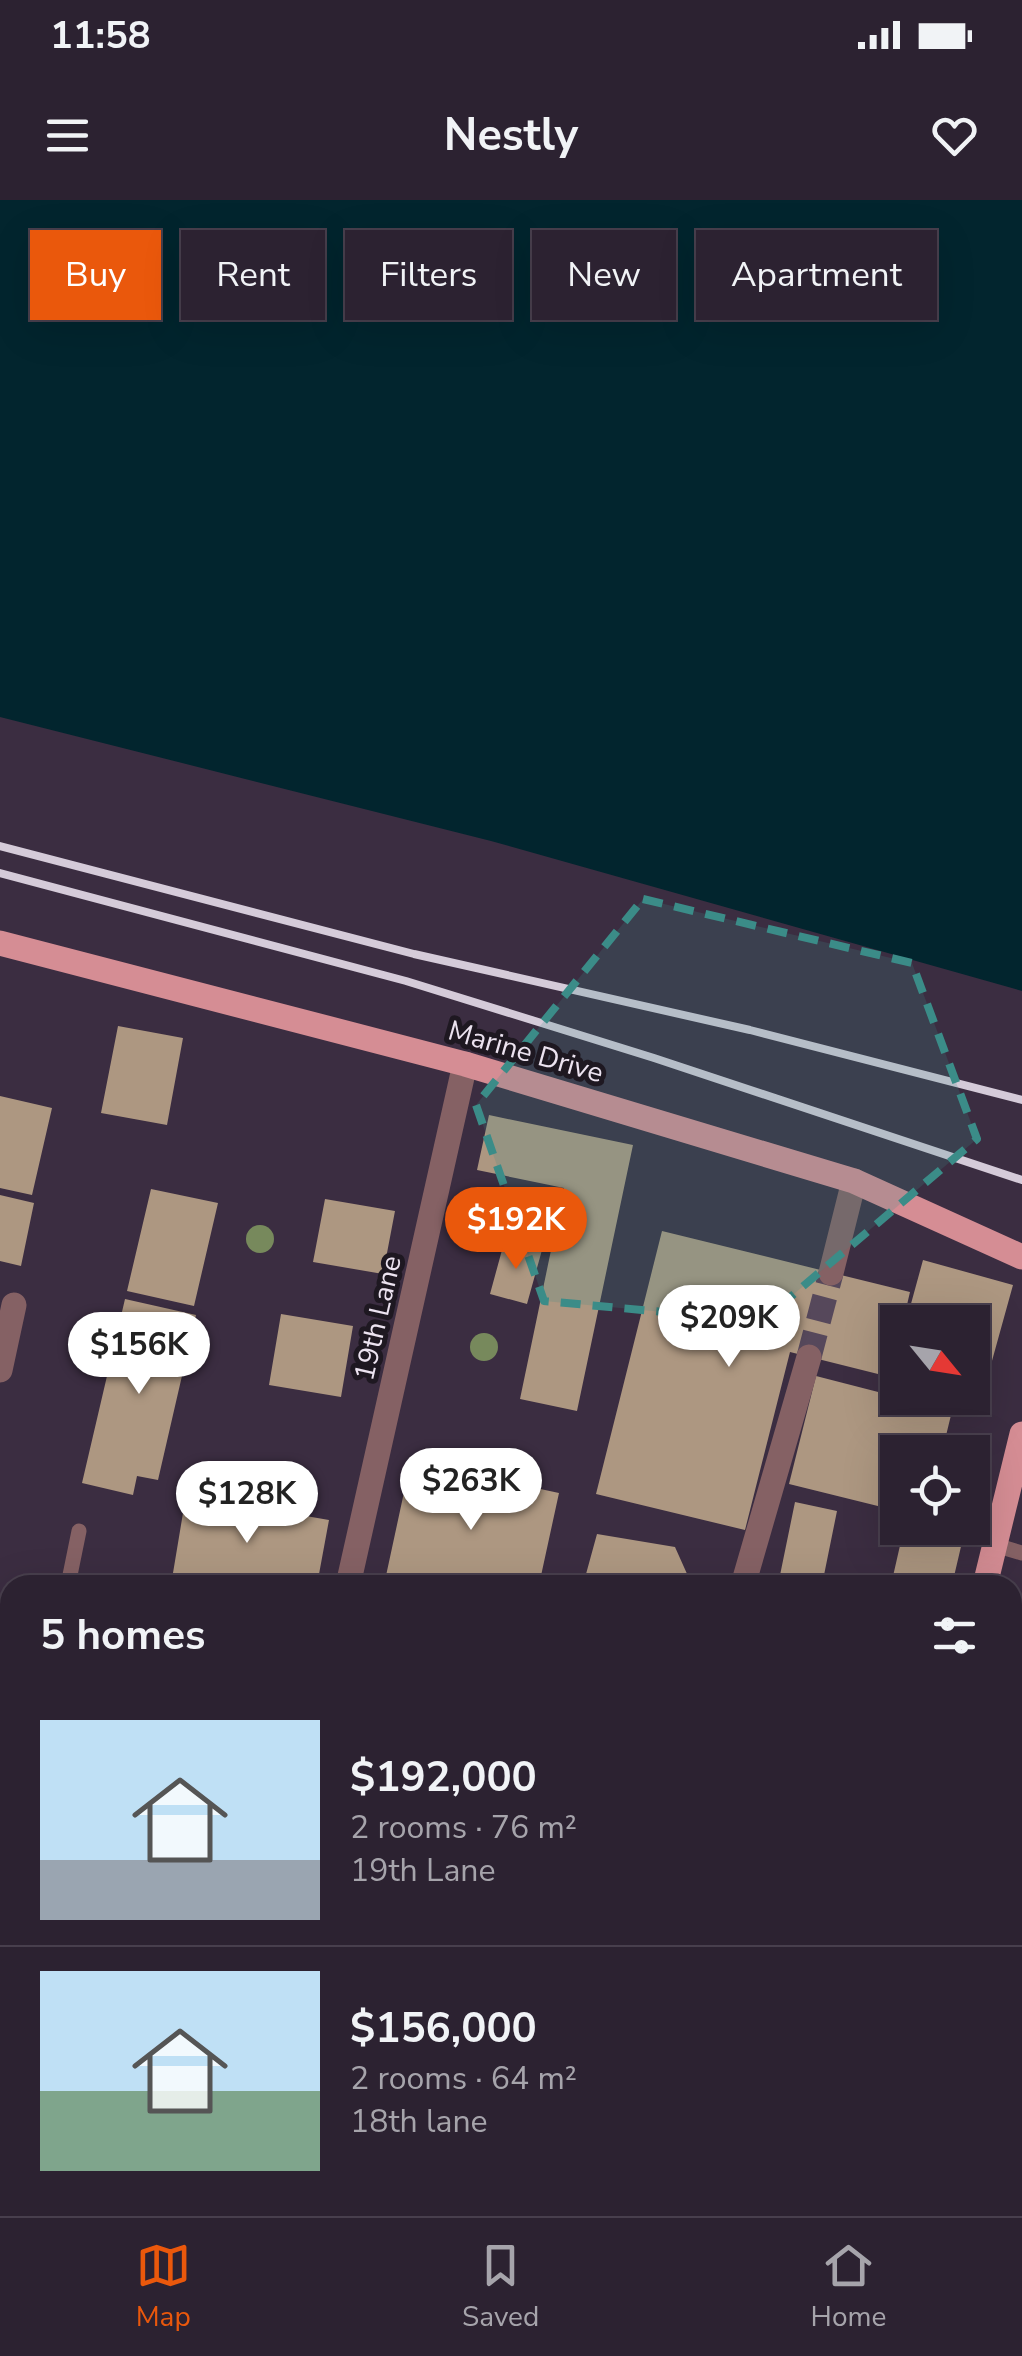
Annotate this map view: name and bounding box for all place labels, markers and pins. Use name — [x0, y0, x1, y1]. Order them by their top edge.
pin: $192K — [446, 1187, 586, 1272]
pin: $209K — [659, 1285, 799, 1370]
pin: $156K — [69, 1312, 209, 1397]
pin: $263K — [401, 1448, 541, 1533]
pin: $128K — [177, 1461, 317, 1546]

